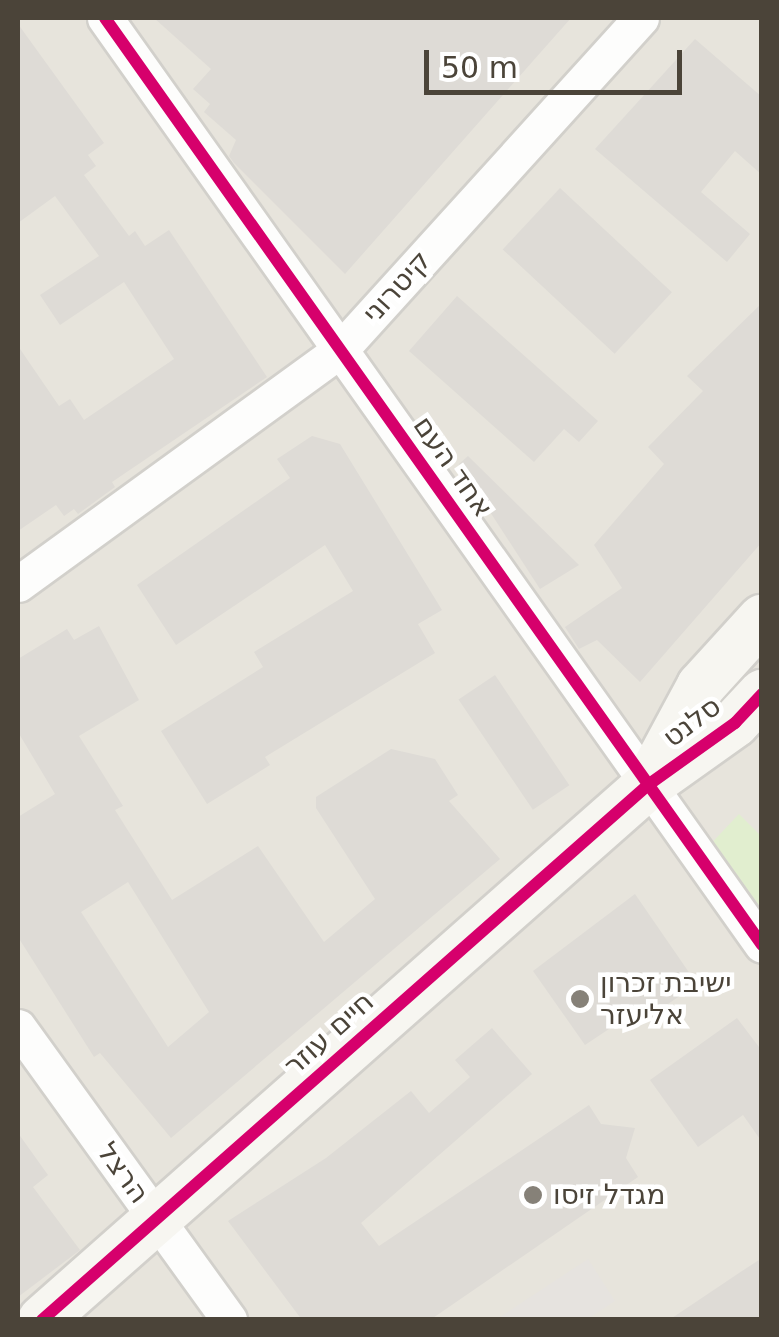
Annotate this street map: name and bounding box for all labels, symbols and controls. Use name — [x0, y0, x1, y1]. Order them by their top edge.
scale bar — [429, 30, 686, 92]
text: 50 m — [441, 50, 518, 85]
street label: קיטרוני — [356, 244, 438, 330]
street label: אחד העם — [406, 410, 500, 524]
street label: סלנט — [657, 689, 727, 755]
place label: ישיבת זכרון אליעזר — [600, 966, 731, 1032]
street label: חיים עוזר — [277, 985, 381, 1083]
marker: ישיבת זכרון אליעזר — [569, 988, 591, 1010]
street label: הרצל — [90, 1136, 156, 1210]
place label: מגדל זיסו — [553, 1178, 665, 1212]
marker: מגדל זיסו — [522, 1184, 544, 1206]

